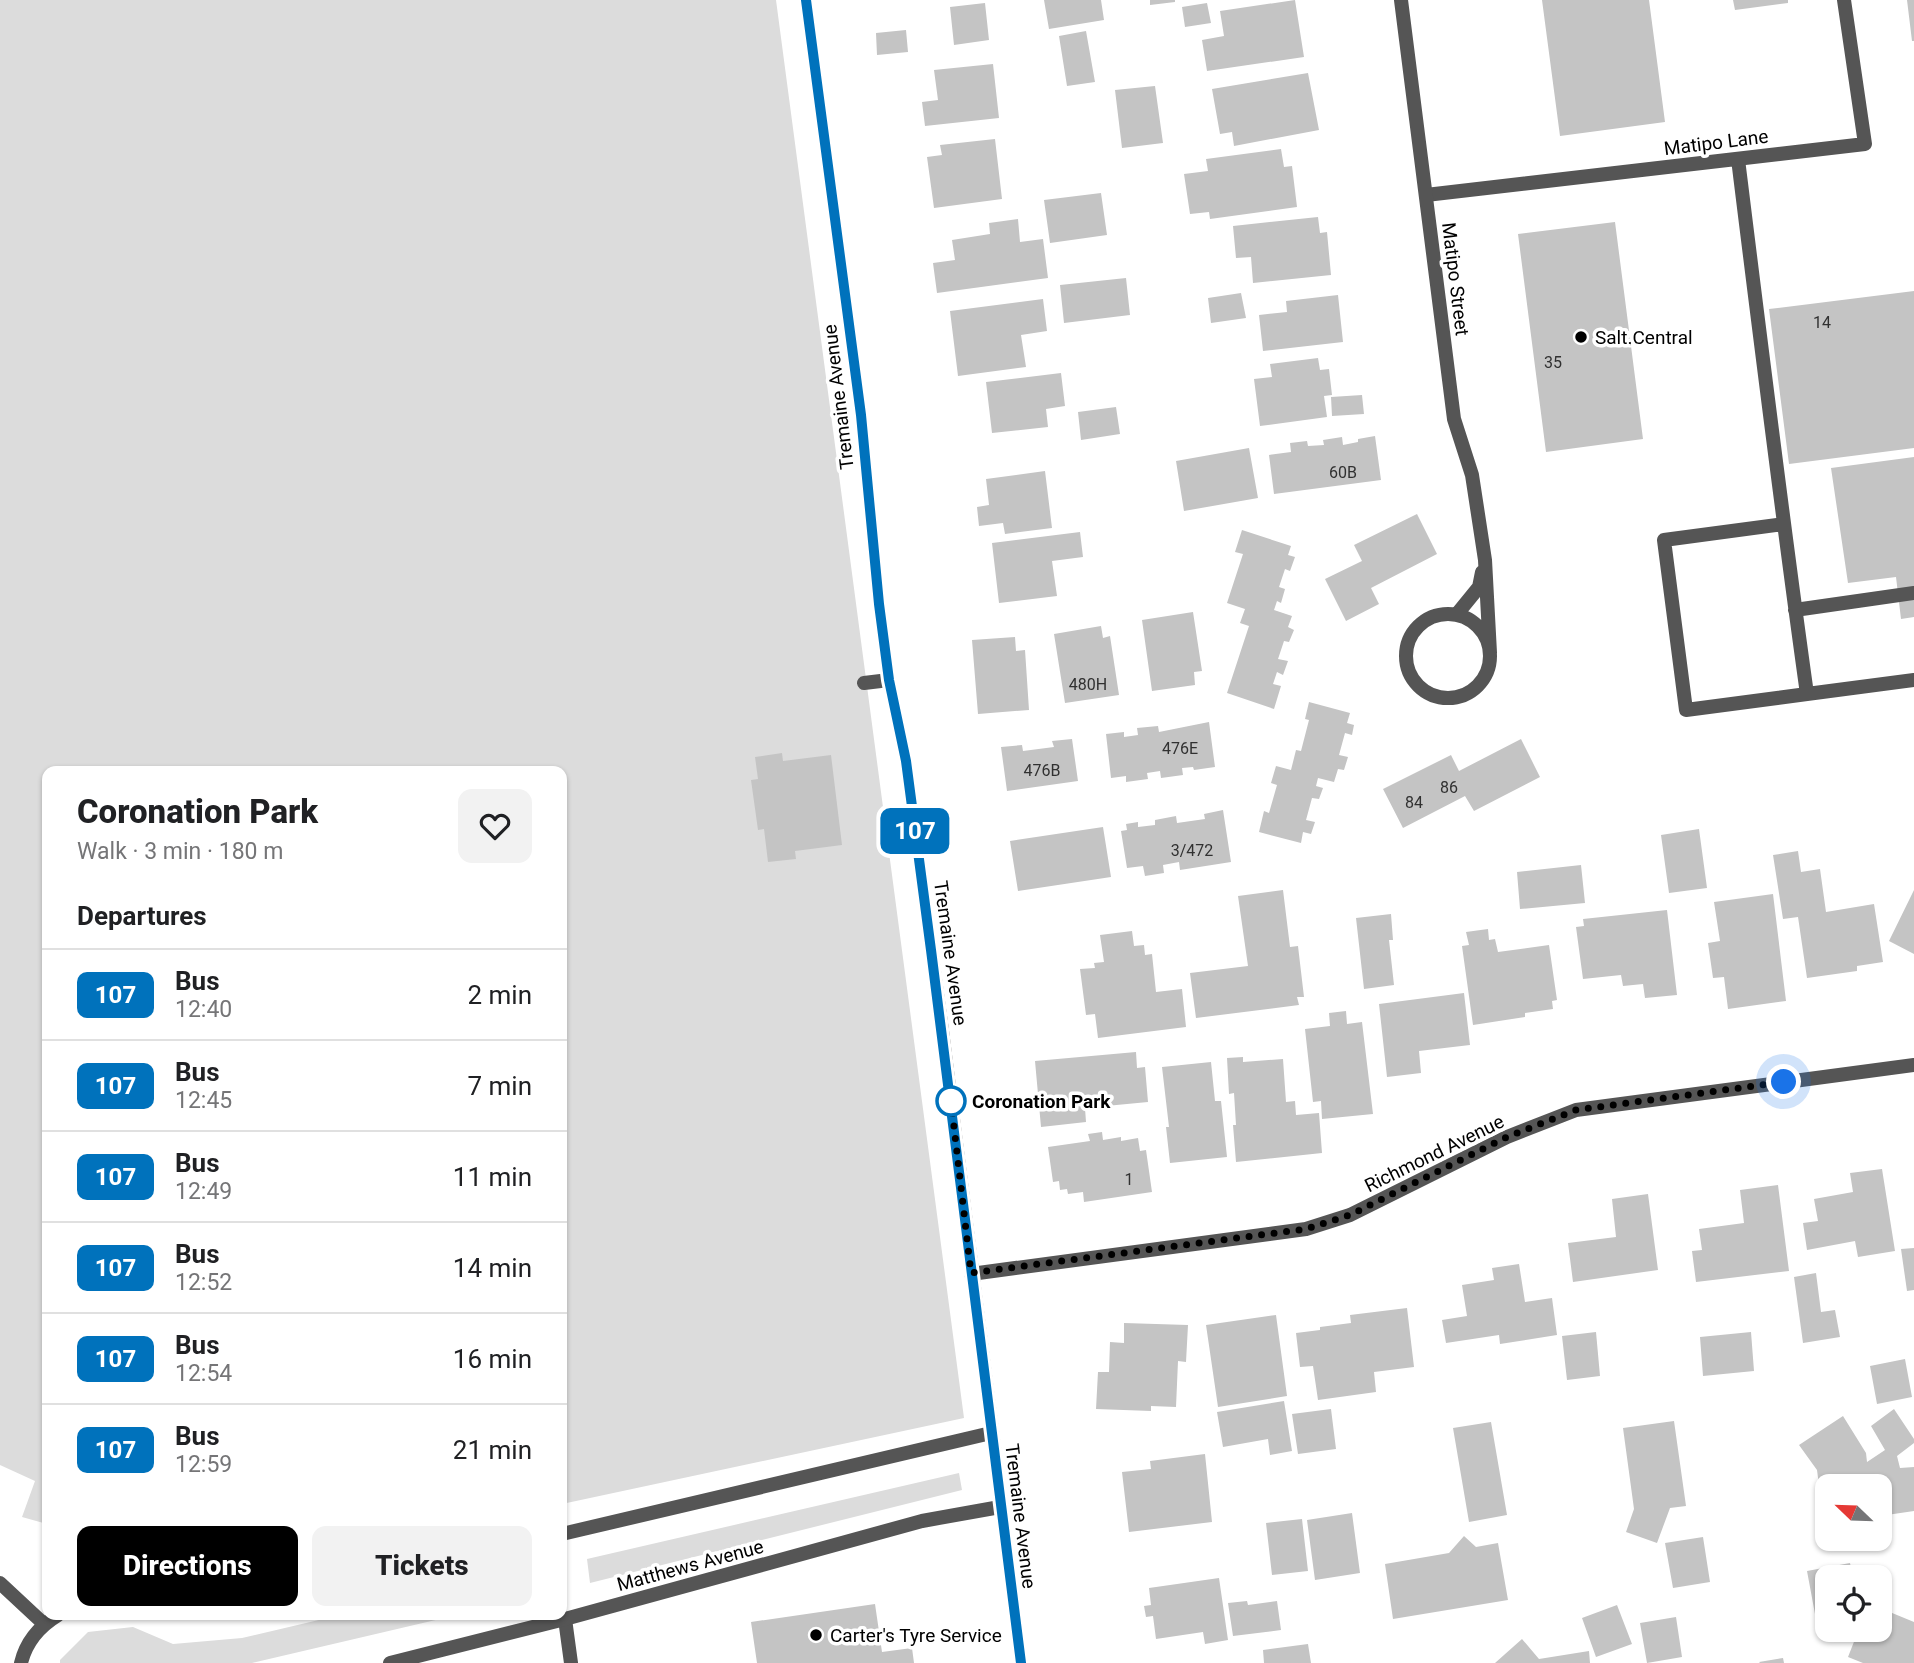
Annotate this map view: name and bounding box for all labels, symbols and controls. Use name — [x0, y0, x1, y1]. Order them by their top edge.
street label: Matipo Lane — [1662, 125, 1770, 160]
street label: Matipo Street — [1437, 221, 1474, 337]
house number: 14 — [1813, 313, 1831, 332]
street label: Tremaine Avenue — [818, 323, 859, 471]
place label: Salt.Central — [1595, 326, 1693, 349]
marker: Salt.Central — [1573, 329, 1589, 345]
house number: 35 — [1544, 353, 1562, 372]
house number: 60B — [1329, 463, 1357, 482]
house number: 480H — [1069, 675, 1107, 694]
house number: 476E — [1162, 739, 1198, 758]
house number: 476B — [1024, 761, 1061, 780]
house number: 86 — [1440, 778, 1458, 797]
button: heart — [458, 789, 532, 863]
text: Coronation Park — [77, 792, 318, 831]
house number: 84 — [1405, 793, 1423, 812]
line badge: 107 — [875, 808, 955, 854]
text: 107 — [894, 817, 936, 845]
text: Walk · 3 min · 180 m — [77, 838, 283, 865]
house number: 3/472 — [1171, 841, 1213, 860]
street label: Tremaine Avenue — [929, 879, 972, 1027]
text: Departures — [77, 901, 207, 931]
text: Bus — [175, 966, 220, 996]
text: 2 min — [467, 980, 532, 1010]
text: 107 — [95, 981, 136, 1009]
text: 12:40 — [175, 996, 232, 1023]
text: Bus — [175, 1057, 220, 1087]
your location — [1766, 1064, 1801, 1099]
text: 7 min — [467, 1071, 532, 1101]
text: 107 — [95, 1072, 136, 1100]
marker: Coronation Park — [936, 1086, 966, 1116]
text: 12:45 — [175, 1087, 232, 1114]
place label: Coronation Park — [972, 1090, 1111, 1113]
street label: Richmond Avenue — [1361, 1110, 1508, 1197]
text: Bus — [175, 1148, 220, 1178]
text: 11 min — [453, 1162, 532, 1192]
text: 107 — [95, 1163, 136, 1191]
house number: 1 — [1125, 1170, 1134, 1189]
text: 12:49 — [175, 1178, 232, 1205]
text: Bus — [175, 1239, 220, 1269]
text: 14 min — [453, 1253, 532, 1283]
text: 107 — [95, 1254, 136, 1282]
text: 12:52 — [175, 1269, 232, 1296]
text: Bus — [175, 1330, 220, 1360]
text: 16 min — [453, 1344, 532, 1374]
text: 107 — [95, 1345, 136, 1373]
text: 12:54 — [175, 1360, 232, 1387]
text: Bus — [175, 1421, 220, 1451]
text: 21 min — [453, 1435, 532, 1465]
text: 107 — [95, 1436, 136, 1464]
street label: Tremaine Avenue — [1000, 1442, 1041, 1590]
text: 12:59 — [175, 1451, 232, 1478]
north arrow — [1815, 1474, 1892, 1550]
map controls — [1815, 1474, 1892, 1642]
button: Directions — [77, 1526, 298, 1606]
button: Tickets — [312, 1526, 532, 1606]
street label: Matthews Avenue — [614, 1535, 766, 1596]
button: locate — [1815, 1565, 1892, 1642]
place label: Carter's Tyre Service — [830, 1624, 1002, 1647]
marker: Carter's Tyre Service — [808, 1627, 824, 1643]

